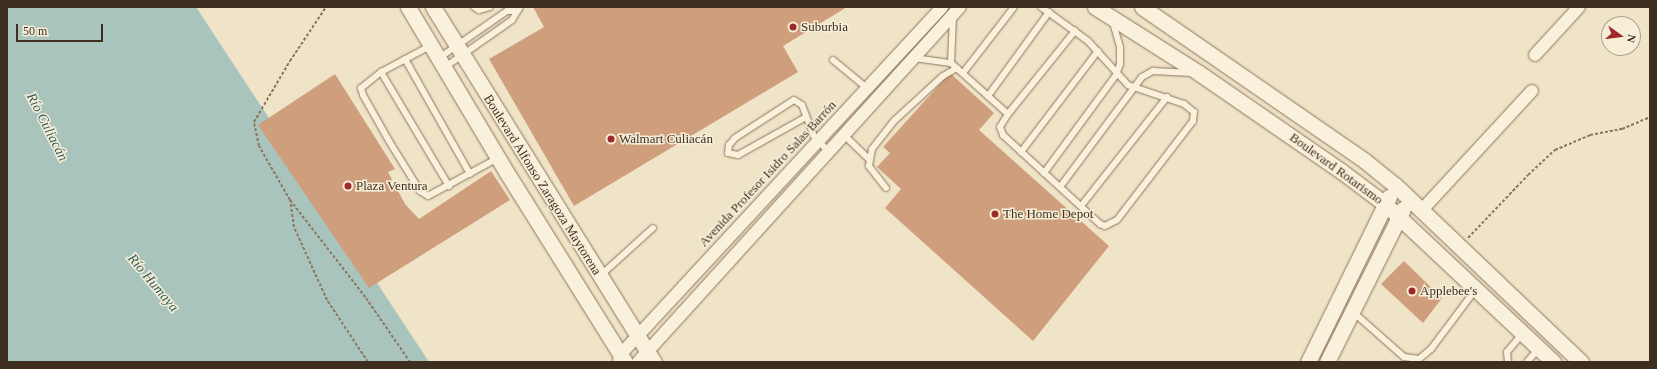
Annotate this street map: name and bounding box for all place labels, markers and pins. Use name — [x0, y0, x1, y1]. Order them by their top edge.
place label: Suburbia — [801, 19, 848, 35]
marker: Suburbia — [788, 22, 798, 32]
place label: Walmart Culiacán — [619, 131, 713, 147]
marker: Walmart Culiacán — [606, 134, 616, 144]
place label: Plaza Ventura — [356, 178, 428, 194]
marker: Plaza Ventura — [343, 181, 353, 191]
place label: The Home Depot — [1003, 206, 1093, 222]
marker: The Home Depot — [990, 209, 1000, 219]
place label: Applebee's — [1420, 283, 1477, 299]
marker: Applebee's — [1407, 286, 1417, 296]

